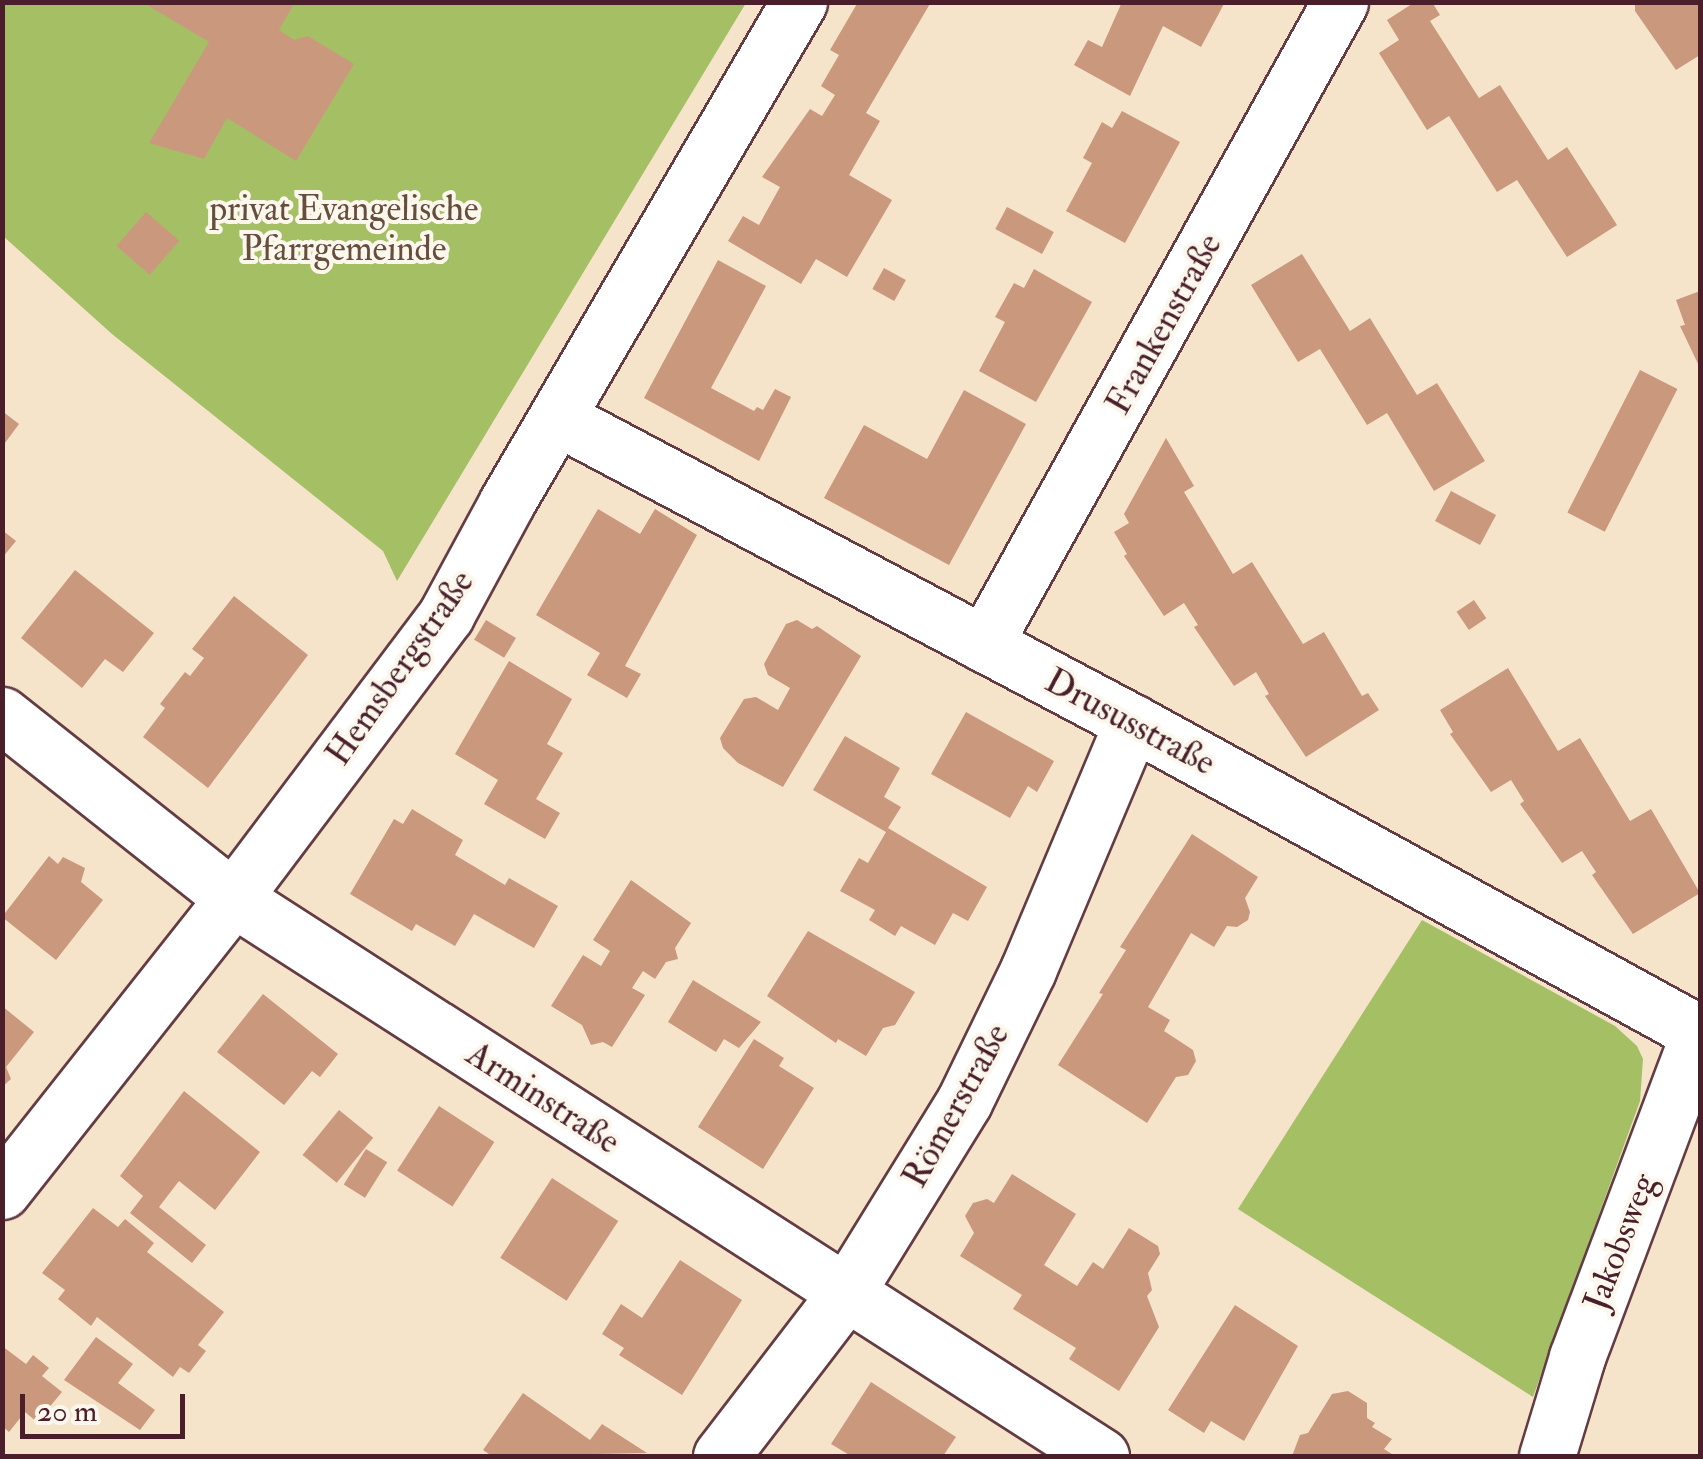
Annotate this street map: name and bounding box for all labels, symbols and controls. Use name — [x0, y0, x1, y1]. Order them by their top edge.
park label: privat Evangelische Pfarrgemeinde — [210, 188, 478, 270]
street label: Frankenstraße — [1097, 226, 1231, 422]
street label: Hemsbergstraße — [317, 562, 483, 774]
street label: Drususstraße — [1038, 660, 1222, 784]
street label: Römerstraße — [894, 1017, 1018, 1195]
street label: Arminstraße — [459, 1033, 627, 1163]
street label: Jakobsweg — [1575, 1168, 1665, 1316]
scale bar — [25, 1374, 190, 1436]
text: 20 m — [37, 1393, 97, 1430]

